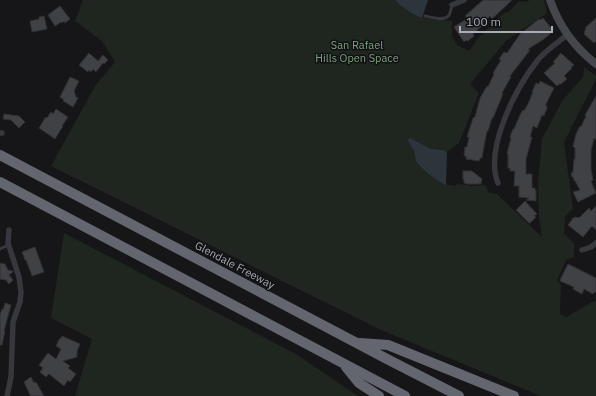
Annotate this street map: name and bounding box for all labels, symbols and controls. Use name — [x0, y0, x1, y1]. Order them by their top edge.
scale bar — [460, 8, 552, 34]
text: 100 m — [466, 14, 501, 29]
park label: San Rafael Hills Open Space — [315, 38, 399, 65]
street label: Glendale Freeway — [193, 238, 278, 292]

